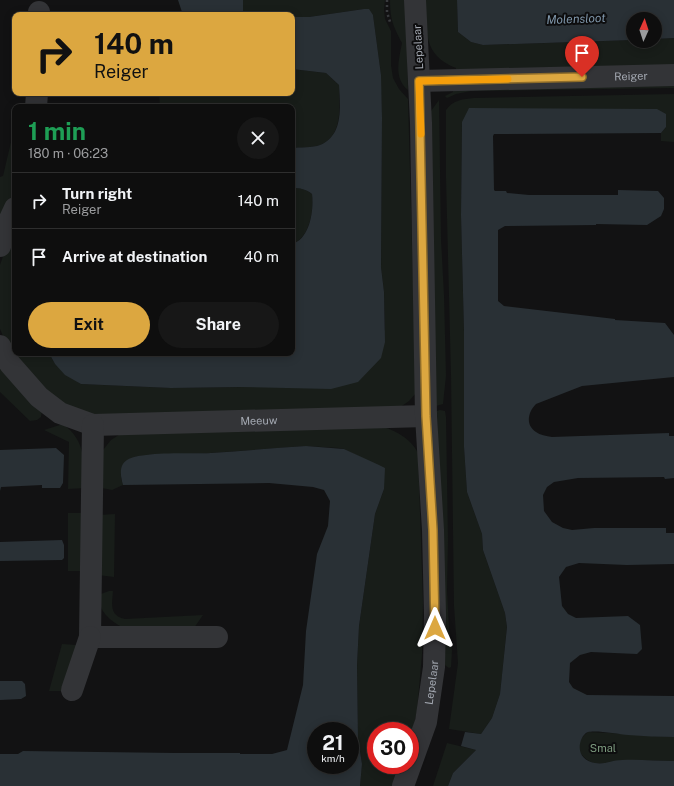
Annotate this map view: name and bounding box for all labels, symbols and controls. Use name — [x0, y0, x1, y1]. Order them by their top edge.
water label: Molensloot — [546, 11, 606, 27]
north arrow — [626, 12, 662, 48]
map controls — [626, 12, 662, 48]
street label: Lepelaar — [411, 24, 425, 70]
text: 140 m — [94, 27, 174, 60]
icon: right — [28, 28, 80, 80]
pin — [565, 36, 599, 77]
icon: arrive — [571, 42, 593, 64]
text: Reiger — [94, 61, 149, 82]
street label: Reiger — [614, 70, 648, 82]
text: 1 min — [28, 117, 86, 145]
button: close — [237, 117, 279, 159]
text: 180 m · 06:23 — [28, 146, 108, 161]
text: Turn right — [62, 185, 132, 202]
icon: right — [28, 190, 50, 212]
text: 140 m — [238, 192, 279, 209]
text: Reiger — [62, 202, 101, 217]
icon: arrive — [28, 246, 50, 268]
text: Arrive at destination — [62, 248, 207, 265]
text: 40 m — [244, 248, 279, 265]
button: Exit — [28, 302, 150, 348]
button: Share — [158, 302, 279, 348]
street label: Meeuw — [240, 414, 278, 427]
position arrow — [414, 607, 456, 649]
street label: Lepelaar — [423, 660, 440, 706]
speed limit sign: 30 — [367, 722, 419, 774]
text: 21 — [322, 731, 344, 755]
park label: Smal — [590, 742, 616, 754]
text: km/h — [321, 752, 345, 764]

